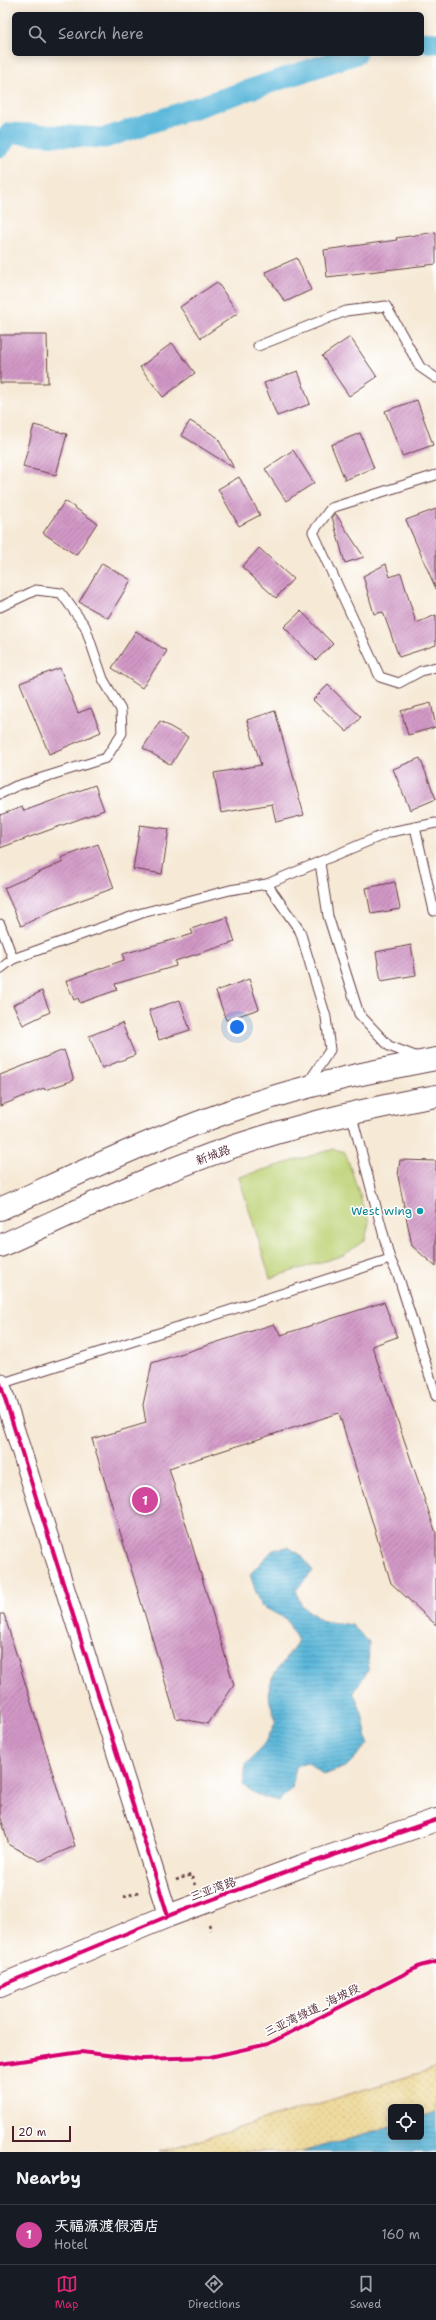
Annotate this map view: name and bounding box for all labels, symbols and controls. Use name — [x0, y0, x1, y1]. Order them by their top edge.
search box — [12, 12, 424, 56]
icon: search — [26, 23, 48, 45]
text: Search here — [58, 24, 144, 44]
your location — [227, 1017, 247, 1037]
street label: 新城路 — [193, 1141, 233, 1169]
place label: West wing — [351, 1203, 412, 1219]
marker: West wing — [415, 1206, 425, 1216]
pin: 1 — [132, 1485, 158, 1515]
street label: 三亚湾路 — [188, 1873, 238, 1905]
street label: 三亚湾绿道_海坡段 — [262, 1980, 362, 2040]
map controls — [388, 2104, 424, 2140]
button: locate — [388, 2104, 424, 2140]
scale bar — [12, 2124, 71, 2143]
text: 20 m — [18, 2125, 46, 2140]
text: Nearby — [16, 2167, 81, 2189]
text: 天福源渡假酒店 — [54, 2216, 159, 2236]
text: 1 — [26, 2226, 32, 2243]
text: 160 m — [382, 2226, 420, 2243]
text: Hotel — [54, 2236, 88, 2253]
tab: Map — [55, 2273, 78, 2312]
tab: Directions — [188, 2273, 240, 2312]
tab: Saved — [350, 2273, 381, 2312]

